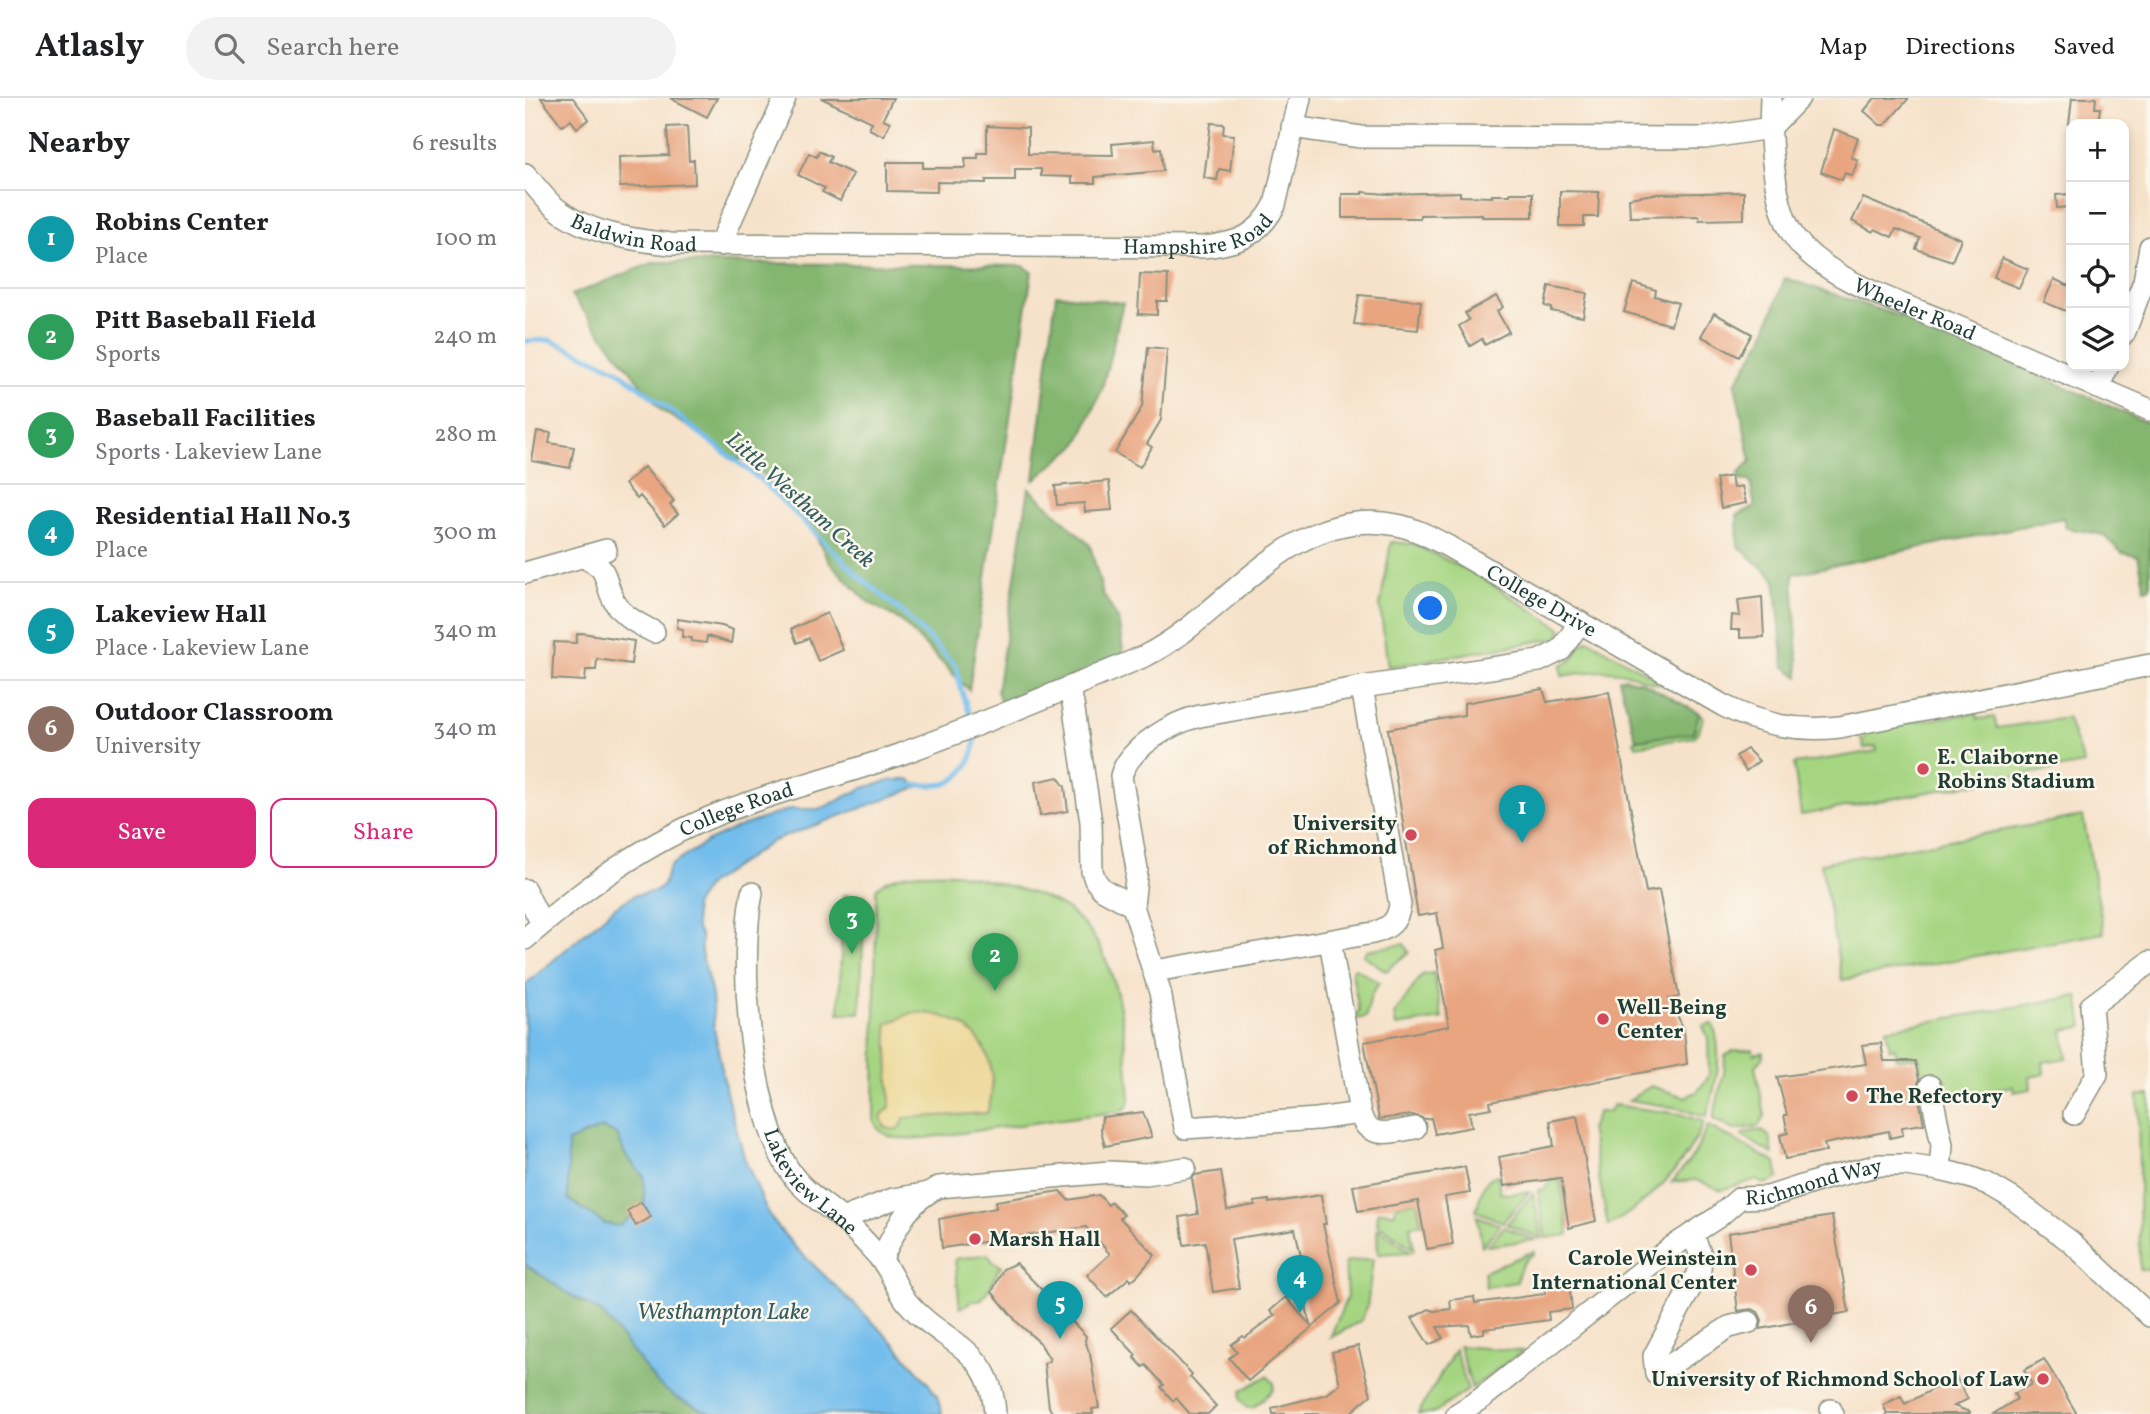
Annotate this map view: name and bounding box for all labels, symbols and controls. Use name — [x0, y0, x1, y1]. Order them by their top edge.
search box — [186, 17, 676, 80]
text: Atlasly — [35, 25, 144, 71]
icon: search — [210, 29, 248, 67]
text: Search here — [266, 30, 399, 66]
text: Map — [1819, 31, 1867, 65]
text: Directions — [1905, 31, 2015, 65]
text: Saved — [2053, 31, 2115, 65]
map controls — [2066, 119, 2129, 371]
button: + — [2066, 119, 2129, 182]
text: Nearby — [28, 123, 130, 165]
text: 6 results — [413, 128, 497, 160]
button: − — [2066, 182, 2129, 245]
text: Robins Center — [95, 205, 269, 241]
street label: Baldwin Road — [565, 207, 697, 260]
street label: Hampshire Road — [1123, 208, 1281, 263]
text: 1 — [46, 223, 56, 255]
text: 100 m — [435, 223, 497, 255]
text: Place — [95, 241, 148, 273]
button: locate — [2066, 245, 2129, 308]
street label: Wheeler Road — [1848, 272, 1980, 349]
text: Pitt Baseball Field — [95, 303, 316, 339]
button: layers — [2066, 308, 2129, 371]
text: 2 — [45, 321, 57, 353]
text: 240 m — [433, 321, 497, 353]
text: Sports — [95, 339, 161, 371]
text: Baseball Facilities — [95, 401, 316, 437]
text: 3 — [45, 419, 57, 451]
text: 280 m — [434, 419, 497, 451]
water label: Little Westham Creek — [718, 425, 881, 576]
text: Sports · Lakeview Lane — [95, 437, 322, 469]
text: Residential Hall No.3 — [95, 499, 351, 535]
text: 4 — [44, 517, 58, 549]
text: 300 m — [433, 517, 497, 549]
text: Place — [95, 535, 148, 567]
street label: College Drive — [1480, 558, 1602, 645]
your location — [1413, 591, 1447, 625]
text: Lakeview Hall — [95, 597, 267, 633]
text: 5 — [45, 615, 57, 647]
text: 340 m — [433, 615, 497, 647]
text: Place · Lakeview Lane — [95, 633, 309, 665]
text: Outdoor Classroom — [95, 695, 334, 731]
text: 6 — [45, 713, 57, 745]
text: 340 m — [433, 713, 497, 745]
text: University — [95, 731, 201, 763]
place label: E. Claiborne Robins Stadium — [1937, 744, 2095, 797]
marker: E. Claiborne Robins Stadium — [1915, 761, 1931, 777]
street label: College Road — [675, 776, 797, 845]
pin: 1 — [1499, 785, 1545, 843]
button: Save — [28, 798, 256, 868]
button: Share — [270, 798, 497, 868]
place label: University of Richmond — [1268, 810, 1397, 863]
marker: University of Richmond — [1403, 827, 1419, 843]
pin: 3 — [829, 896, 875, 954]
pin: 2 — [972, 933, 1018, 991]
place label: Well-Being Center — [1617, 994, 1727, 1047]
marker: Well-Being Center — [1595, 1011, 1611, 1027]
place label: The Refectory — [1866, 1083, 2003, 1112]
marker: The Refectory — [1844, 1088, 1860, 1104]
street label: Lakeview Lane — [755, 1125, 864, 1242]
street label: Richmond Way — [1745, 1152, 1886, 1214]
place label: Marsh Hall — [989, 1226, 1100, 1255]
marker: Marsh Hall — [967, 1231, 983, 1247]
place label: Carole Weinstein International Center — [1532, 1245, 1737, 1298]
pin: 4 — [1277, 1255, 1323, 1313]
marker: Carole Weinstein International Center — [1743, 1262, 1759, 1278]
pin: 5 — [1037, 1281, 1083, 1339]
pin: 6 — [1788, 1285, 1834, 1343]
water label: Westhampton Lake — [637, 1297, 810, 1329]
place label: University of Richmond School of Law — [1651, 1366, 2029, 1395]
marker: University of Richmond School of Law — [2035, 1371, 2051, 1387]

